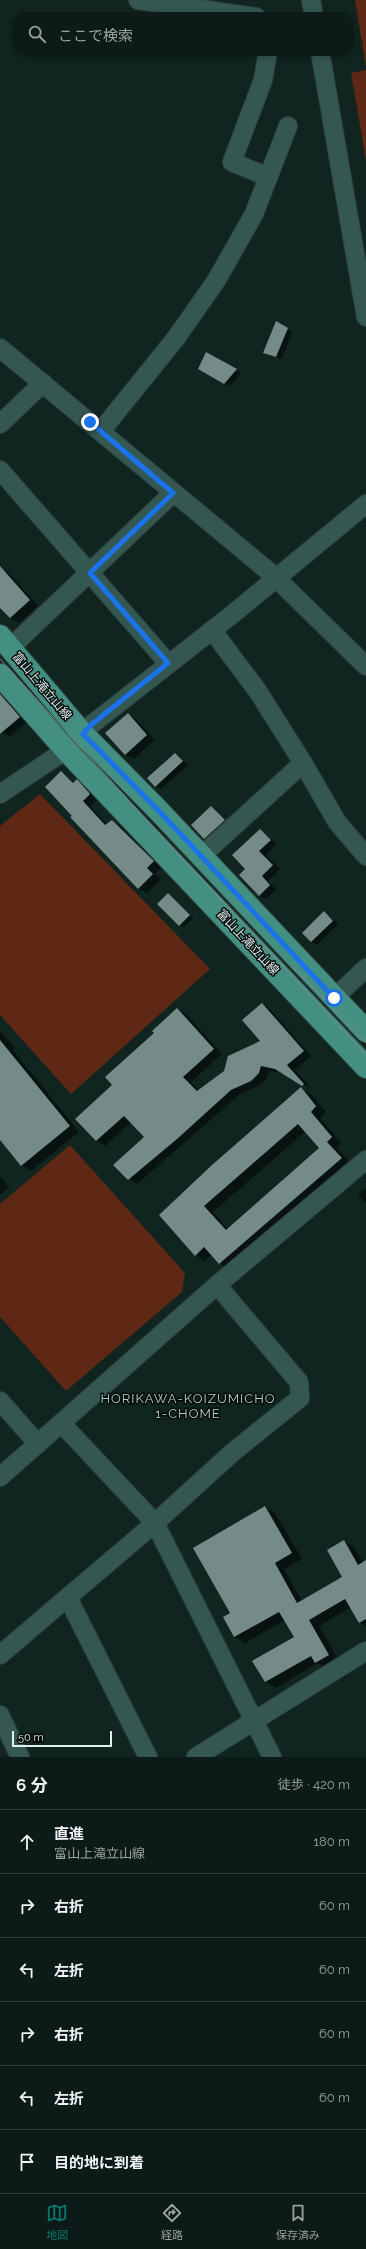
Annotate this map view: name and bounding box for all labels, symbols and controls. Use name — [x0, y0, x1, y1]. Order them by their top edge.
search box — [12, 12, 354, 56]
icon: search — [26, 23, 48, 45]
text: ここで検索 — [58, 27, 133, 45]
route end — [81, 413, 99, 431]
street label: 富山上滝立山線 — [10, 649, 74, 723]
street label: 富山上滝立山線 — [214, 907, 282, 977]
route start — [325, 989, 343, 1007]
district label: HORIKAWA-KOIZUMICHO 1-CHOME — [100, 1391, 276, 1421]
scale bar — [12, 1729, 112, 1748]
text: 50 m — [18, 1731, 44, 1744]
text: 6 分 — [16, 1775, 47, 1795]
text: 徒歩 · 420 m — [278, 1777, 350, 1792]
text: 直進 — [54, 1825, 84, 1843]
icon: ahead — [16, 1831, 38, 1853]
text: 180 m — [314, 1834, 350, 1849]
text: 富山上滝立山線 — [54, 1846, 145, 1861]
icon: right — [16, 1895, 38, 1917]
text: 右折 — [54, 1898, 84, 1916]
text: 60 m — [319, 1898, 350, 1913]
icon: left — [16, 1959, 38, 1981]
text: 左折 — [54, 1962, 84, 1980]
text: 60 m — [319, 1962, 350, 1977]
icon: right — [16, 2023, 38, 2045]
text: 右折 — [54, 2026, 84, 2044]
text: 60 m — [319, 2026, 350, 2041]
icon: left — [16, 2087, 38, 2109]
text: 左折 — [54, 2090, 84, 2108]
text: 60 m — [319, 2090, 350, 2105]
icon: arrive — [16, 2151, 38, 2173]
text: 目的地に到着 — [54, 2154, 144, 2172]
tab: 地図 — [46, 2202, 68, 2242]
tab: 経路 — [161, 2202, 183, 2242]
tab: 保存済み — [276, 2202, 320, 2242]

